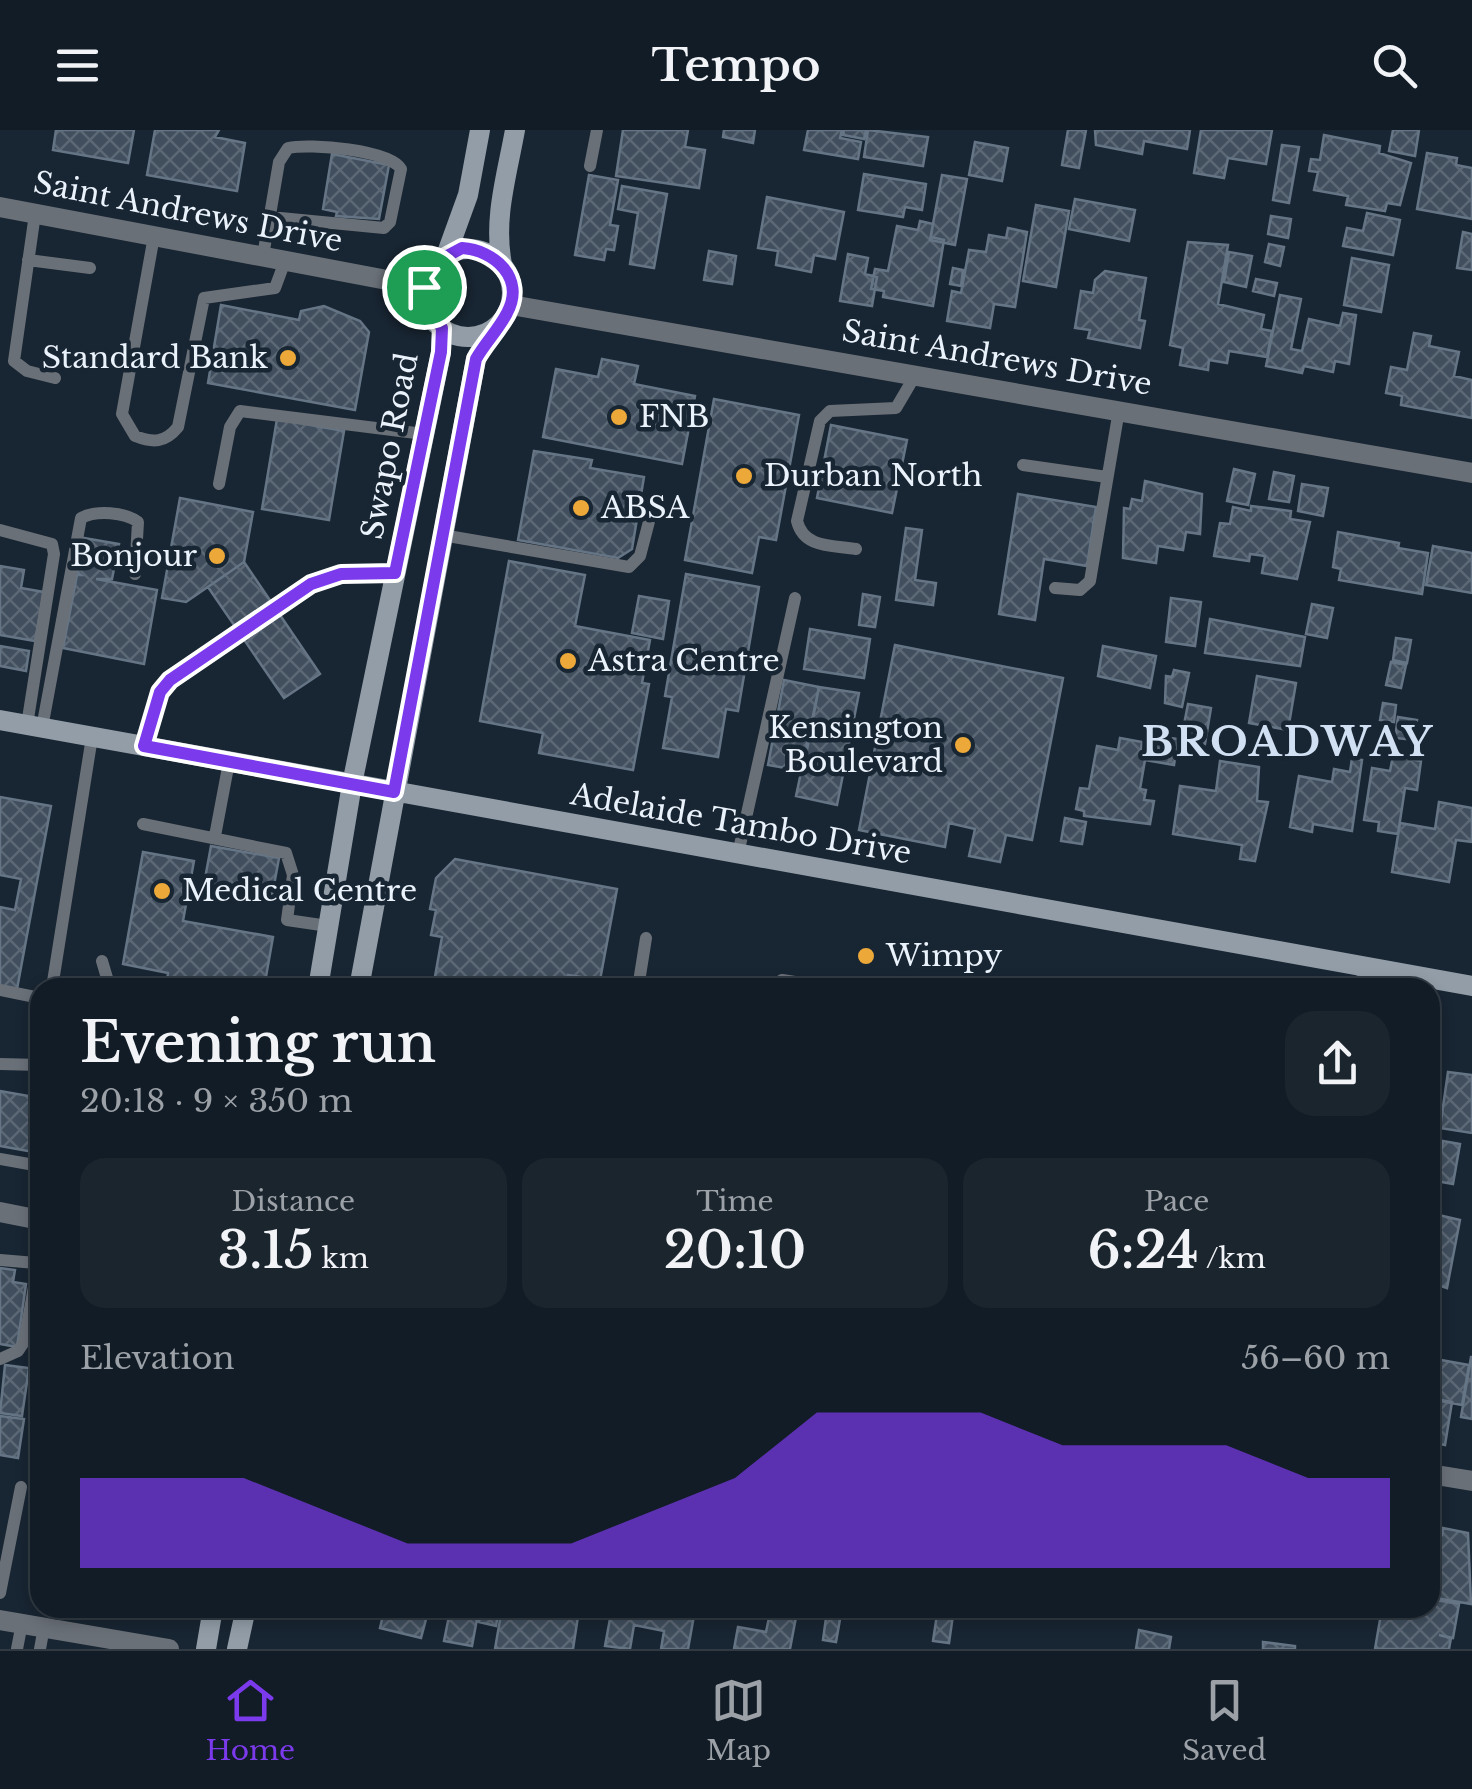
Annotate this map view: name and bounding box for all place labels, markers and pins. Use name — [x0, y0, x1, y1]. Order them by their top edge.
pin — [382, 245, 467, 330]
place label: Standard Bank — [42, 339, 269, 376]
marker: Standard Bank — [277, 347, 299, 369]
place label: FNB — [639, 398, 709, 435]
marker: FNB — [608, 406, 630, 428]
place label: Durban North — [764, 457, 983, 494]
marker: Durban North — [733, 465, 755, 487]
place label: ABSA — [600, 489, 690, 526]
marker: ABSA — [570, 497, 592, 519]
place label: Bonjour — [71, 537, 198, 574]
marker: Bonjour — [206, 545, 228, 567]
place label: Astra Centre — [587, 642, 780, 679]
marker: Astra Centre — [557, 650, 579, 672]
place label: Kensington Boulevard — [768, 709, 943, 780]
marker: Kensington Boulevard — [952, 734, 974, 756]
place label: Medical Centre — [182, 872, 417, 909]
marker: Medical Centre — [151, 880, 173, 902]
place label: Wimpy — [885, 937, 1002, 974]
marker: Wimpy — [855, 945, 877, 967]

